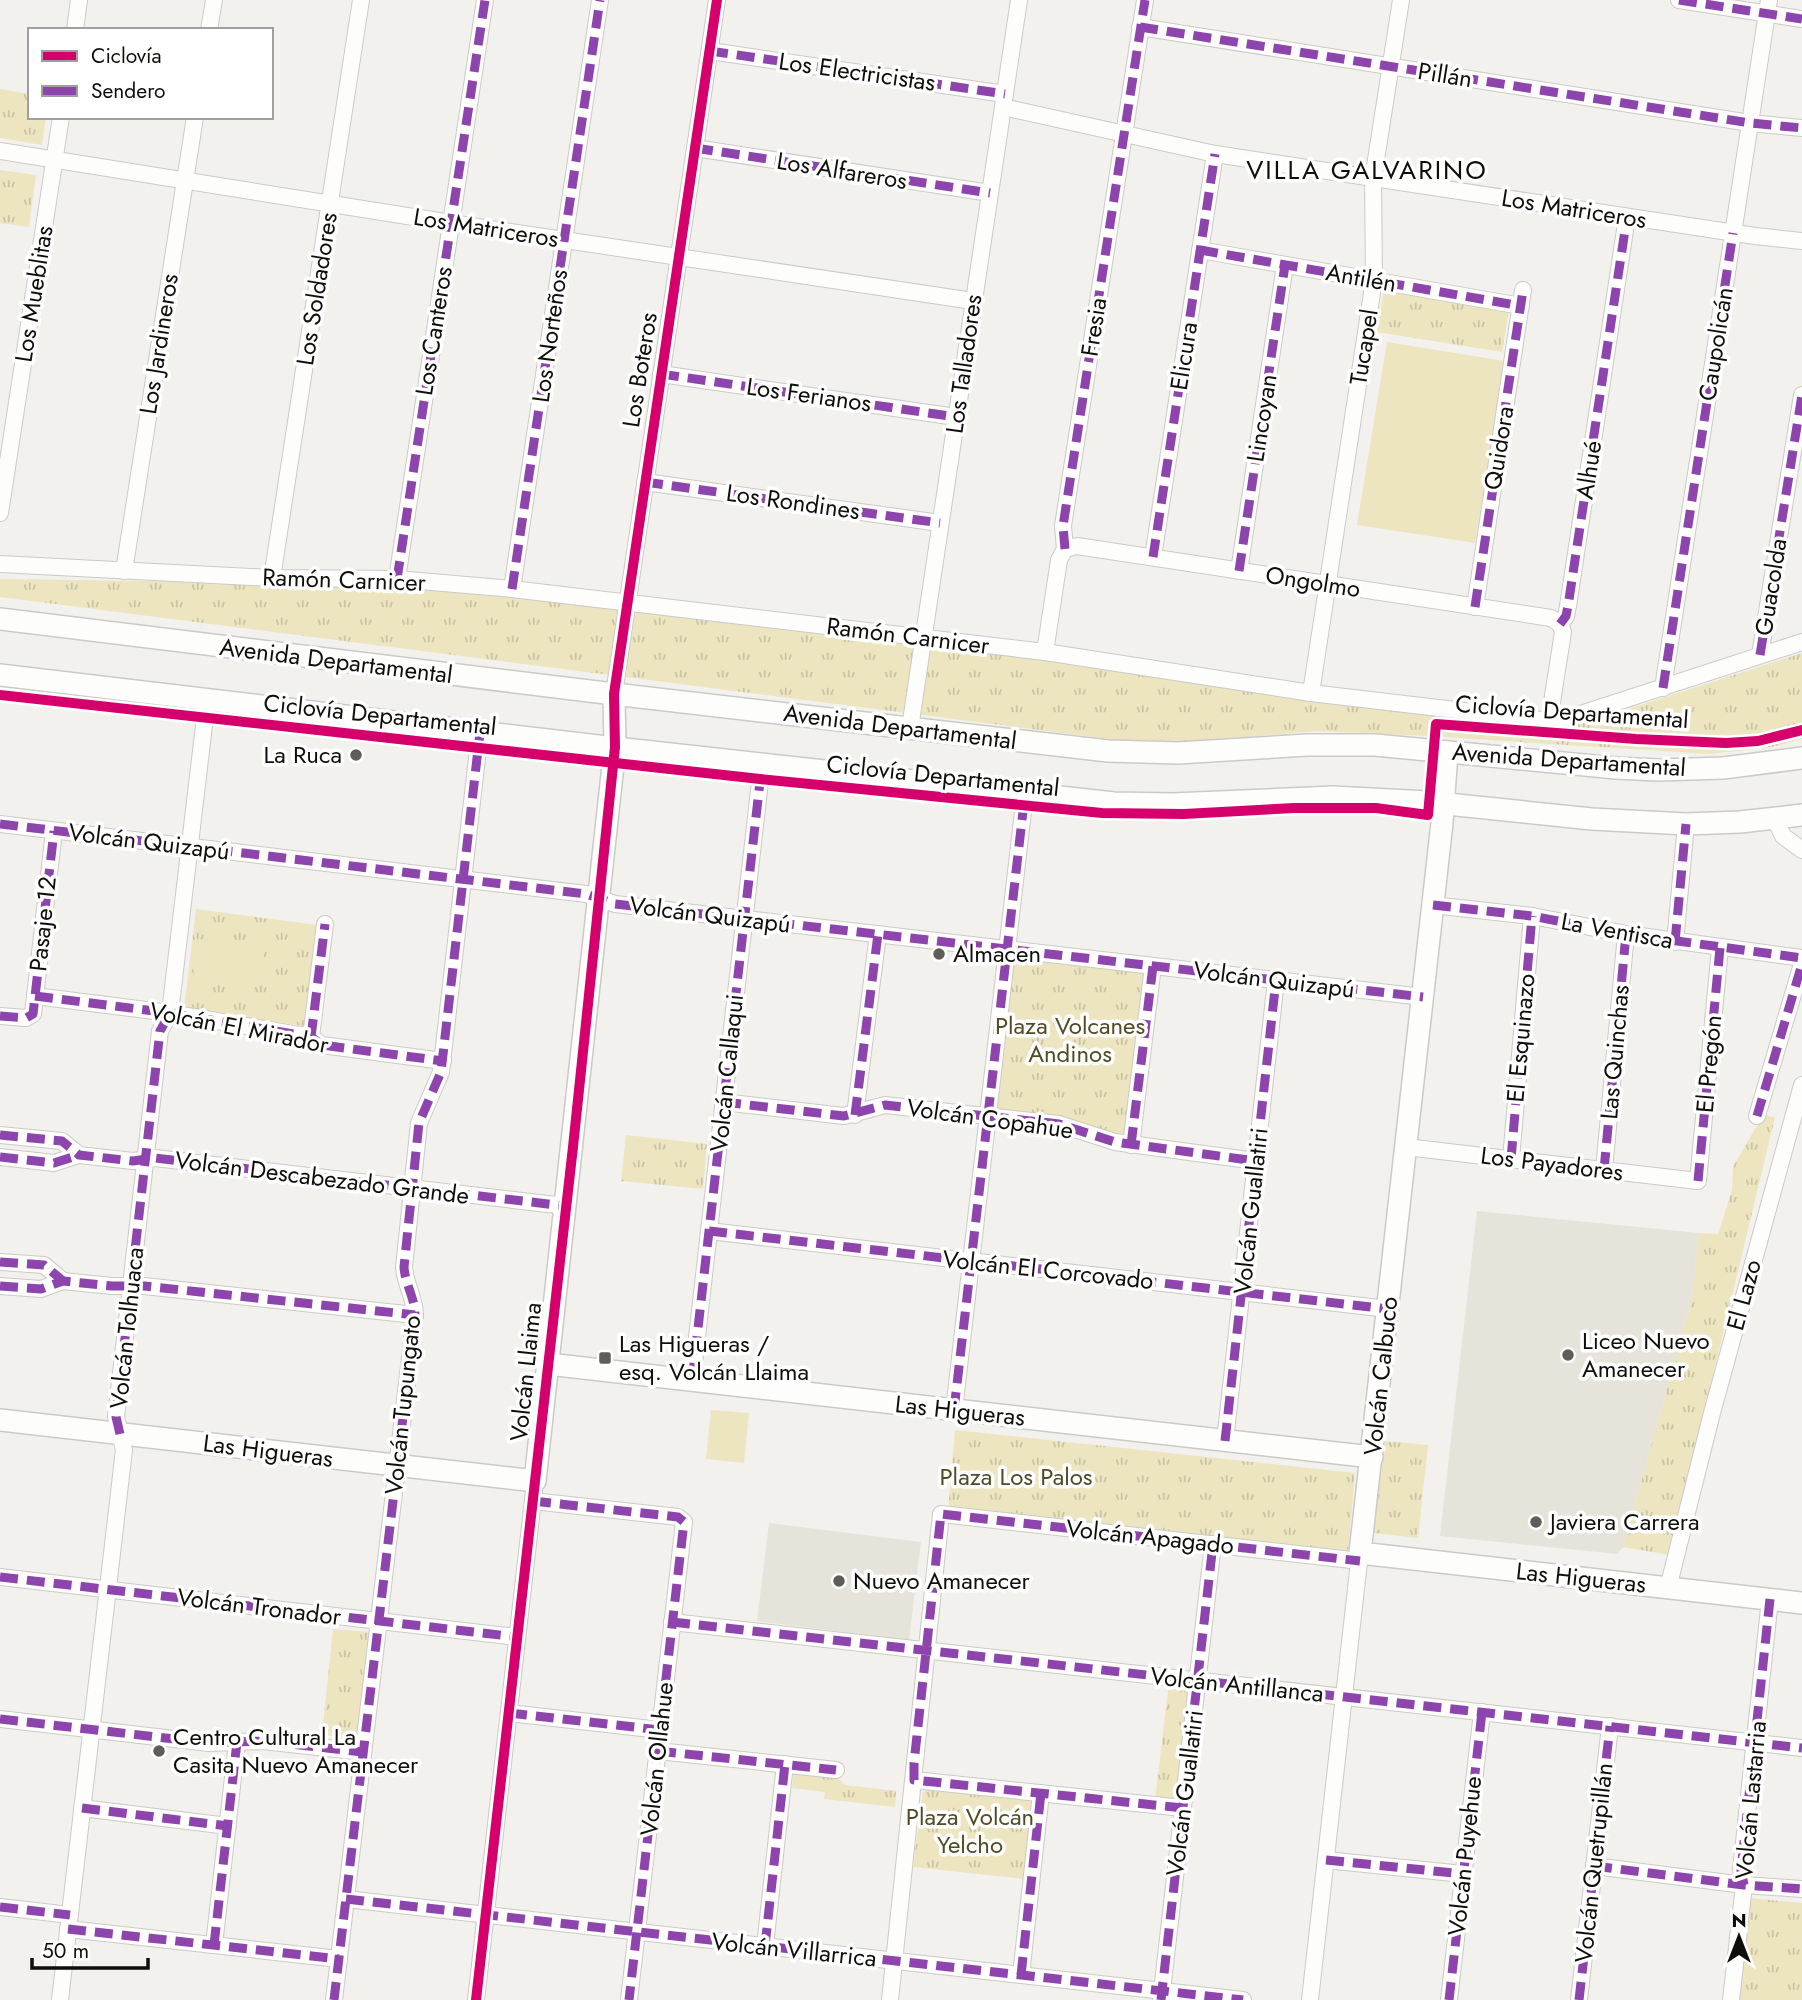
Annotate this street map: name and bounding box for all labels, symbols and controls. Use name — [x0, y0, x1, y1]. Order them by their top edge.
legend — [28, 28, 273, 119]
text: Ciclovía — [91, 41, 162, 71]
street label: Los Electricistas — [776, 43, 938, 100]
street label: Pillán — [1415, 53, 1475, 96]
text: Sendero — [91, 76, 166, 106]
street label: Los Alfareros — [774, 143, 910, 198]
district label: VILLA GALVARINO — [1246, 151, 1488, 189]
street label: Los Matriceros — [1499, 180, 1649, 237]
street label: Los Matriceros — [411, 199, 561, 256]
street label: Los Soldadores — [287, 210, 346, 368]
street label: Los Mueblitas — [5, 223, 62, 365]
street label: Antilén — [1323, 254, 1399, 301]
street label: Los Canteros — [406, 264, 461, 398]
street label: Los Norteños — [523, 267, 576, 405]
street label: Los Jardineros — [130, 271, 187, 417]
street label: Caupolicán — [1689, 284, 1742, 403]
street label: Los Talladores — [936, 292, 991, 436]
street label: Fresia — [1072, 295, 1115, 359]
street label: Tucapel — [1340, 306, 1387, 387]
street label: Los Boteros — [613, 310, 666, 430]
street label: Elicura — [1161, 319, 1206, 393]
street label: Los Ferianos — [744, 368, 874, 421]
street label: Lincoyan — [1237, 371, 1286, 464]
street label: Quidora — [1475, 404, 1522, 492]
street label: Alhué — [1567, 438, 1610, 502]
street label: Los Rondines — [724, 475, 862, 528]
street label: Guacolda — [1746, 536, 1795, 638]
street label: Ongolmo — [1263, 557, 1363, 606]
street label: Ramón Carnicer — [262, 559, 427, 600]
street label: Ramón Carnicer — [825, 608, 992, 663]
street label: Avenida Departamental — [218, 629, 455, 692]
street label: Ciclovía Departamental — [262, 685, 498, 744]
street label: Ciclovía Departamental — [1454, 686, 1690, 737]
street label: Avenida Departamental — [782, 695, 1019, 758]
street label: Avenida Departamental — [1451, 734, 1687, 785]
place label: La Ruca — [263, 737, 342, 772]
street label: Ciclovía Departamental — [825, 746, 1061, 805]
marker: La Ruca — [348, 747, 364, 763]
street label: Volcán Quizapú — [66, 814, 232, 869]
street label: Pasaje 12 — [20, 875, 65, 973]
street label: Volcán Quizapú — [627, 887, 793, 942]
street label: La Ventisca — [1558, 903, 1676, 958]
place label: Almacen — [953, 936, 1041, 971]
marker: Almacen — [931, 946, 947, 962]
street label: Volcán Quizapú — [1191, 952, 1357, 1007]
street label: El Esquinazo — [1497, 972, 1544, 1104]
street label: Las Quinchas — [1591, 983, 1638, 1121]
street label: Volcán Callaqui — [701, 992, 752, 1154]
street label: Volcán El Mirador — [146, 993, 332, 1062]
park label: Plaza Volcanes Andinos — [995, 1008, 1145, 1071]
street label: El Pregón — [1687, 1014, 1730, 1114]
street label: Volcán Copahue — [905, 1089, 1076, 1148]
street label: Volcán Guallatiri — [1224, 1126, 1277, 1296]
street label: Los Payadores — [1479, 1137, 1625, 1190]
street label: Volcán Descabezado Grande — [173, 1142, 471, 1213]
street label: Volcán El Corcovado — [941, 1241, 1155, 1298]
street label: Volcán Tolhuaca — [101, 1245, 152, 1411]
street label: El Lazo — [1717, 1256, 1770, 1334]
street label: Volcán Calbuco — [1355, 1295, 1406, 1457]
street label: Volcán Llaima — [501, 1301, 550, 1443]
street label: Volcán Tupungato — [376, 1313, 429, 1496]
place label: Liceo Nuevo Amanecer — [1582, 1323, 1710, 1386]
place label: Las Higueras / esq. Volcán Llaima — [619, 1326, 809, 1389]
marker: Liceo Nuevo Amanecer — [1560, 1347, 1576, 1363]
marker: Las Higueras / esq. Volcán Llaima — [597, 1350, 613, 1366]
street label: Las Higueras — [893, 1386, 1027, 1435]
street label: Las Higueras — [201, 1425, 335, 1476]
park label: Plaza Los Palos — [939, 1459, 1093, 1494]
place label: Javiera Carrera — [1547, 1504, 1700, 1539]
street label: Volcán Apagado — [1064, 1510, 1236, 1563]
marker: Javiera Carrera — [1528, 1514, 1544, 1530]
street label: Las Higueras — [1514, 1553, 1648, 1602]
place label: Nuevo Amanecer — [853, 1563, 1031, 1598]
marker: Nuevo Amanecer — [831, 1573, 847, 1589]
street label: Volcán Tronador — [175, 1579, 344, 1634]
street label: Volcán Antillanca — [1149, 1658, 1325, 1711]
street label: Volcán Ollahue — [631, 1680, 682, 1838]
street label: Volcán Guallatiri — [1157, 1708, 1212, 1878]
place label: Centro Cultural La Casita Nuevo Amanecer — [173, 1719, 419, 1782]
street label: Volcán Lastarria — [1726, 1719, 1775, 1881]
marker: Centro Cultural La Casita Nuevo Amanecer — [151, 1743, 167, 1759]
street label: Volcán Quetrupillán — [1566, 1761, 1621, 1965]
street label: Volcán Puyehue — [1439, 1774, 1490, 1938]
park label: Plaza Volcán Yelcho — [906, 1799, 1034, 1862]
north arrow — [1704, 1902, 1774, 1972]
text: N — [1731, 1907, 1747, 1934]
street label: Volcán Villarrica — [710, 1923, 878, 1976]
scale bar — [32, 1926, 147, 1970]
text: 50 m — [42, 1936, 89, 1966]

